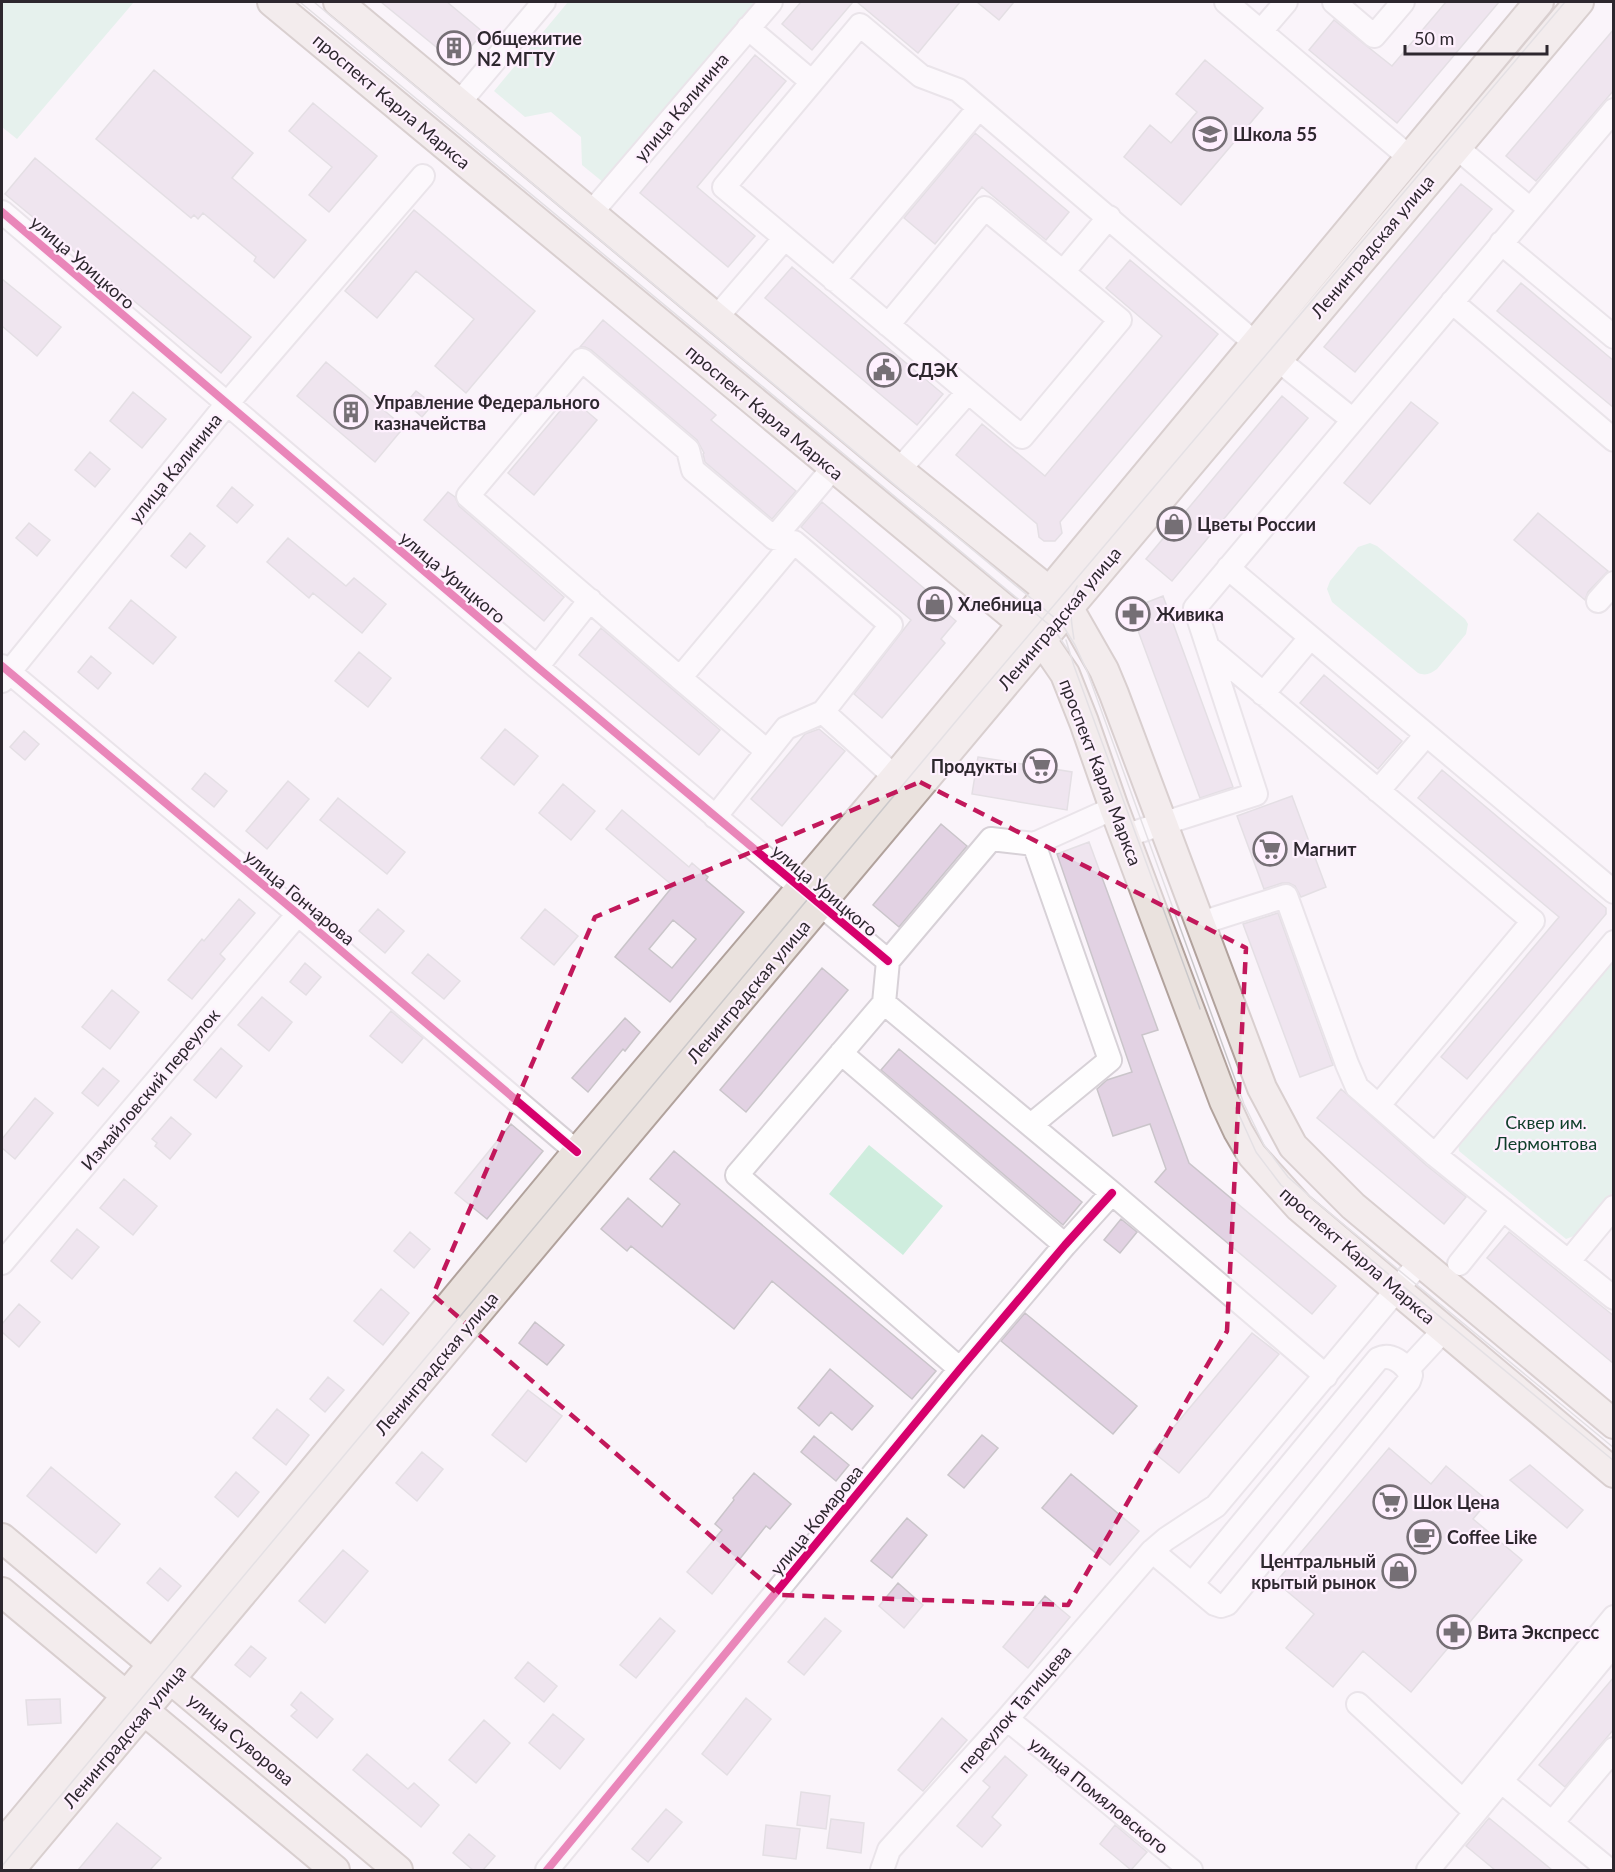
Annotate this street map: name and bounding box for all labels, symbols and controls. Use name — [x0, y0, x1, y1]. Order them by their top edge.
scale bar — [1405, 18, 1548, 56]
place label: Общежитие N2 МГТУ — [477, 27, 582, 70]
text: 50 m — [1414, 27, 1454, 49]
street label: проспект Карла Маркса — [309, 29, 475, 173]
building icon: Общежитие N2 МГТУ — [436, 30, 472, 66]
street label: улица Калинина — [629, 48, 733, 166]
school or university icon: Школа 55 — [1192, 116, 1228, 152]
place label: Школа 55 — [1233, 123, 1317, 145]
street label: Ленинградская улица — [1305, 170, 1438, 323]
street label: улица Урицкого — [26, 211, 140, 313]
street label: проспект Карла Маркса — [682, 340, 848, 484]
public building icon: СДЭК — [866, 352, 902, 388]
place label: СДЭК — [907, 359, 958, 381]
place label: Управление Федерального казначейства — [373, 391, 600, 434]
building icon: Управление Федерального казначейства — [333, 394, 369, 430]
street label: улица Калинина — [124, 409, 226, 527]
shop icon: Цветы России — [1156, 506, 1192, 542]
place label: Цветы России — [1197, 513, 1316, 535]
street label: улица Урицкого — [396, 526, 510, 628]
street label: Ленинградская улица — [992, 542, 1125, 695]
shop icon: Хлебница — [917, 586, 953, 622]
place label: Хлебница — [958, 593, 1042, 615]
pharmacy icon: Живика — [1115, 596, 1151, 632]
place label: Живика — [1156, 603, 1224, 625]
street label: проспект Карла Маркса — [1055, 675, 1147, 869]
supermarket icon: Продукты — [1022, 748, 1058, 784]
place label: Продукты — [931, 755, 1017, 777]
supermarket icon: Магнит — [1252, 831, 1288, 867]
place label: Магнит — [1293, 838, 1357, 860]
street label: улица Урицкого — [768, 839, 882, 941]
street label: улица Гончарова — [240, 845, 360, 949]
street label: Ленинградская улица — [681, 915, 814, 1068]
street label: Измайловский переулок — [76, 1003, 224, 1174]
park label: Сквер им. Лермонтова — [1494, 1111, 1597, 1154]
street label: проспект Карла Маркса — [1276, 1182, 1440, 1328]
street label: Ленинградская улица — [369, 1287, 502, 1440]
street label: улица Комарова — [765, 1461, 867, 1579]
supermarket icon: Шок Цена — [1372, 1484, 1408, 1520]
place label: Шок Цена — [1413, 1491, 1500, 1513]
cafe icon: Coffee Like — [1406, 1519, 1442, 1555]
place label: Coffee Like — [1447, 1526, 1538, 1548]
place label: Центральный крытый рынок — [1251, 1550, 1376, 1593]
shop icon: Центральный крытый рынок — [1381, 1553, 1417, 1589]
pharmacy icon: Вита Экспресс — [1436, 1614, 1472, 1650]
place label: Вита Экспресс — [1477, 1621, 1599, 1643]
street label: переулок Татищева — [953, 1641, 1075, 1777]
street label: Ленинградская улица — [57, 1660, 190, 1813]
street label: улица Суворова — [183, 1688, 299, 1790]
street label: улица Помяловского — [1025, 1732, 1173, 1858]

